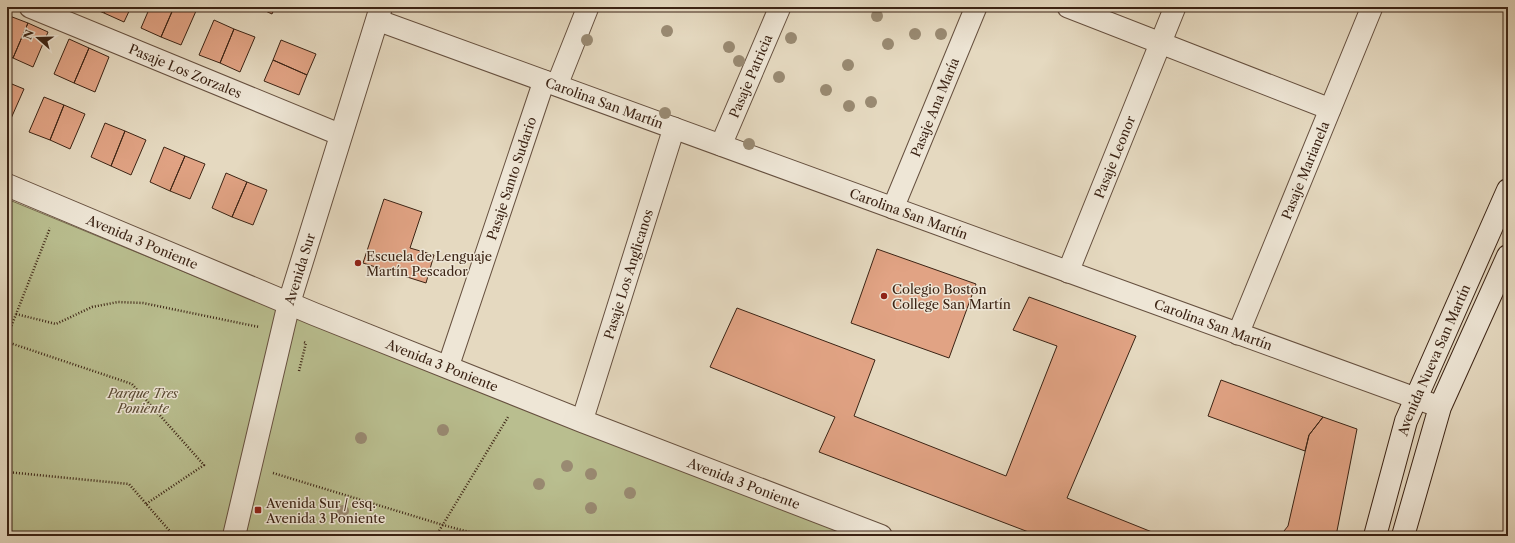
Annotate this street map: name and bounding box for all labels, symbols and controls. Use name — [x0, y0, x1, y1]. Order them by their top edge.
north arrow — [18, 18, 58, 58]
text: N — [20, 27, 37, 41]
street label: Pasaje Patricia — [726, 32, 775, 120]
street label: Pasaje Los Zorzales — [127, 41, 244, 101]
street label: Pasaje Ana María — [907, 55, 962, 159]
street label: Carolina San Martín — [543, 74, 666, 132]
street label: Pasaje Leonor — [1091, 113, 1138, 201]
street label: Pasaje Santo Sudario — [483, 115, 539, 242]
street label: Pasaje Marianela — [1278, 119, 1332, 222]
street label: Carolina San Martín — [848, 185, 970, 242]
street label: Pasaje Los Anglicanos — [600, 207, 656, 341]
street label: Avenida 3 Poniente — [84, 211, 201, 272]
street label: Avenida Sur — [281, 231, 318, 308]
place label: Escuela de Lenguaje Martín Pescador — [366, 248, 492, 279]
marker: Escuela de Lenguaje Martín Pescador — [353, 258, 363, 268]
place label: Colegio Boston College San Martín — [892, 281, 1011, 312]
street label: Avenida Nueva San Martín — [1394, 282, 1473, 438]
marker: Colegio Boston College San Martín — [879, 291, 889, 301]
street label: Carolina San Martín — [1152, 296, 1275, 353]
street label: Avenida 3 Poniente — [383, 335, 501, 395]
park label: Parque Tres Poniente — [107, 385, 179, 416]
street label: Avenida 3 Poniente — [684, 454, 802, 512]
place label: Avenida Sur / esq. Avenida 3 Poniente — [265, 495, 385, 526]
marker: Avenida Sur / esq. Avenida 3 Poniente — [253, 505, 263, 515]

